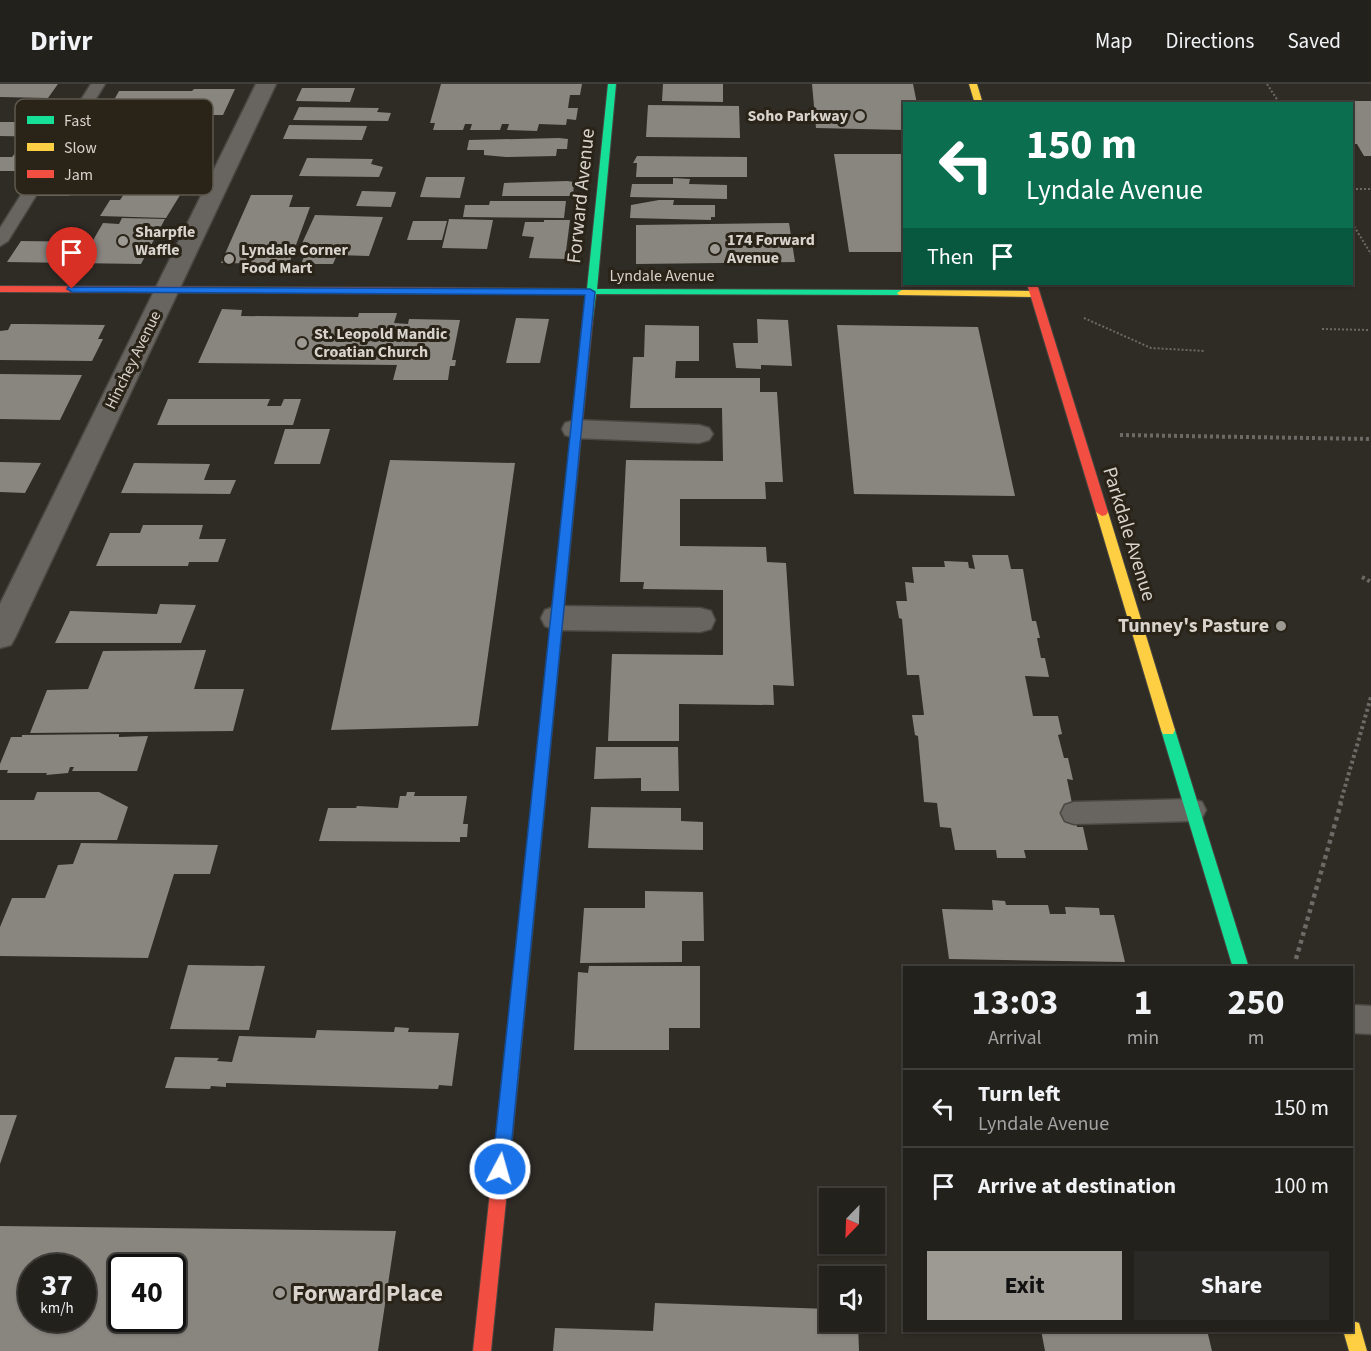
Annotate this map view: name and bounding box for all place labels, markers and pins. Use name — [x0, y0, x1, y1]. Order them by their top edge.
place label: Soho Parkway — [747, 105, 849, 127]
marker: Soho Parkway — [853, 109, 867, 123]
place label: Sharpfle Waffle — [135, 221, 195, 261]
pin — [46, 227, 97, 289]
place label: 174 Forward Avenue — [726, 229, 815, 269]
marker: Sharpfle Waffle — [116, 234, 130, 248]
place label: Lyndale Corner Food Mart — [241, 239, 349, 279]
marker: 174 Forward Avenue — [708, 242, 722, 256]
marker: Lyndale Corner Food Mart — [222, 252, 236, 266]
place label: St. Leopold Mandic Croatian Church — [314, 323, 448, 363]
marker: St. Leopold Mandic Croatian Church — [295, 336, 309, 350]
place label: Tunney's Pasture — [1118, 612, 1269, 640]
marker: Tunney's Pasture — [1274, 619, 1288, 633]
place label: Forward Place — [292, 1276, 443, 1311]
marker: Forward Place — [273, 1286, 287, 1300]

